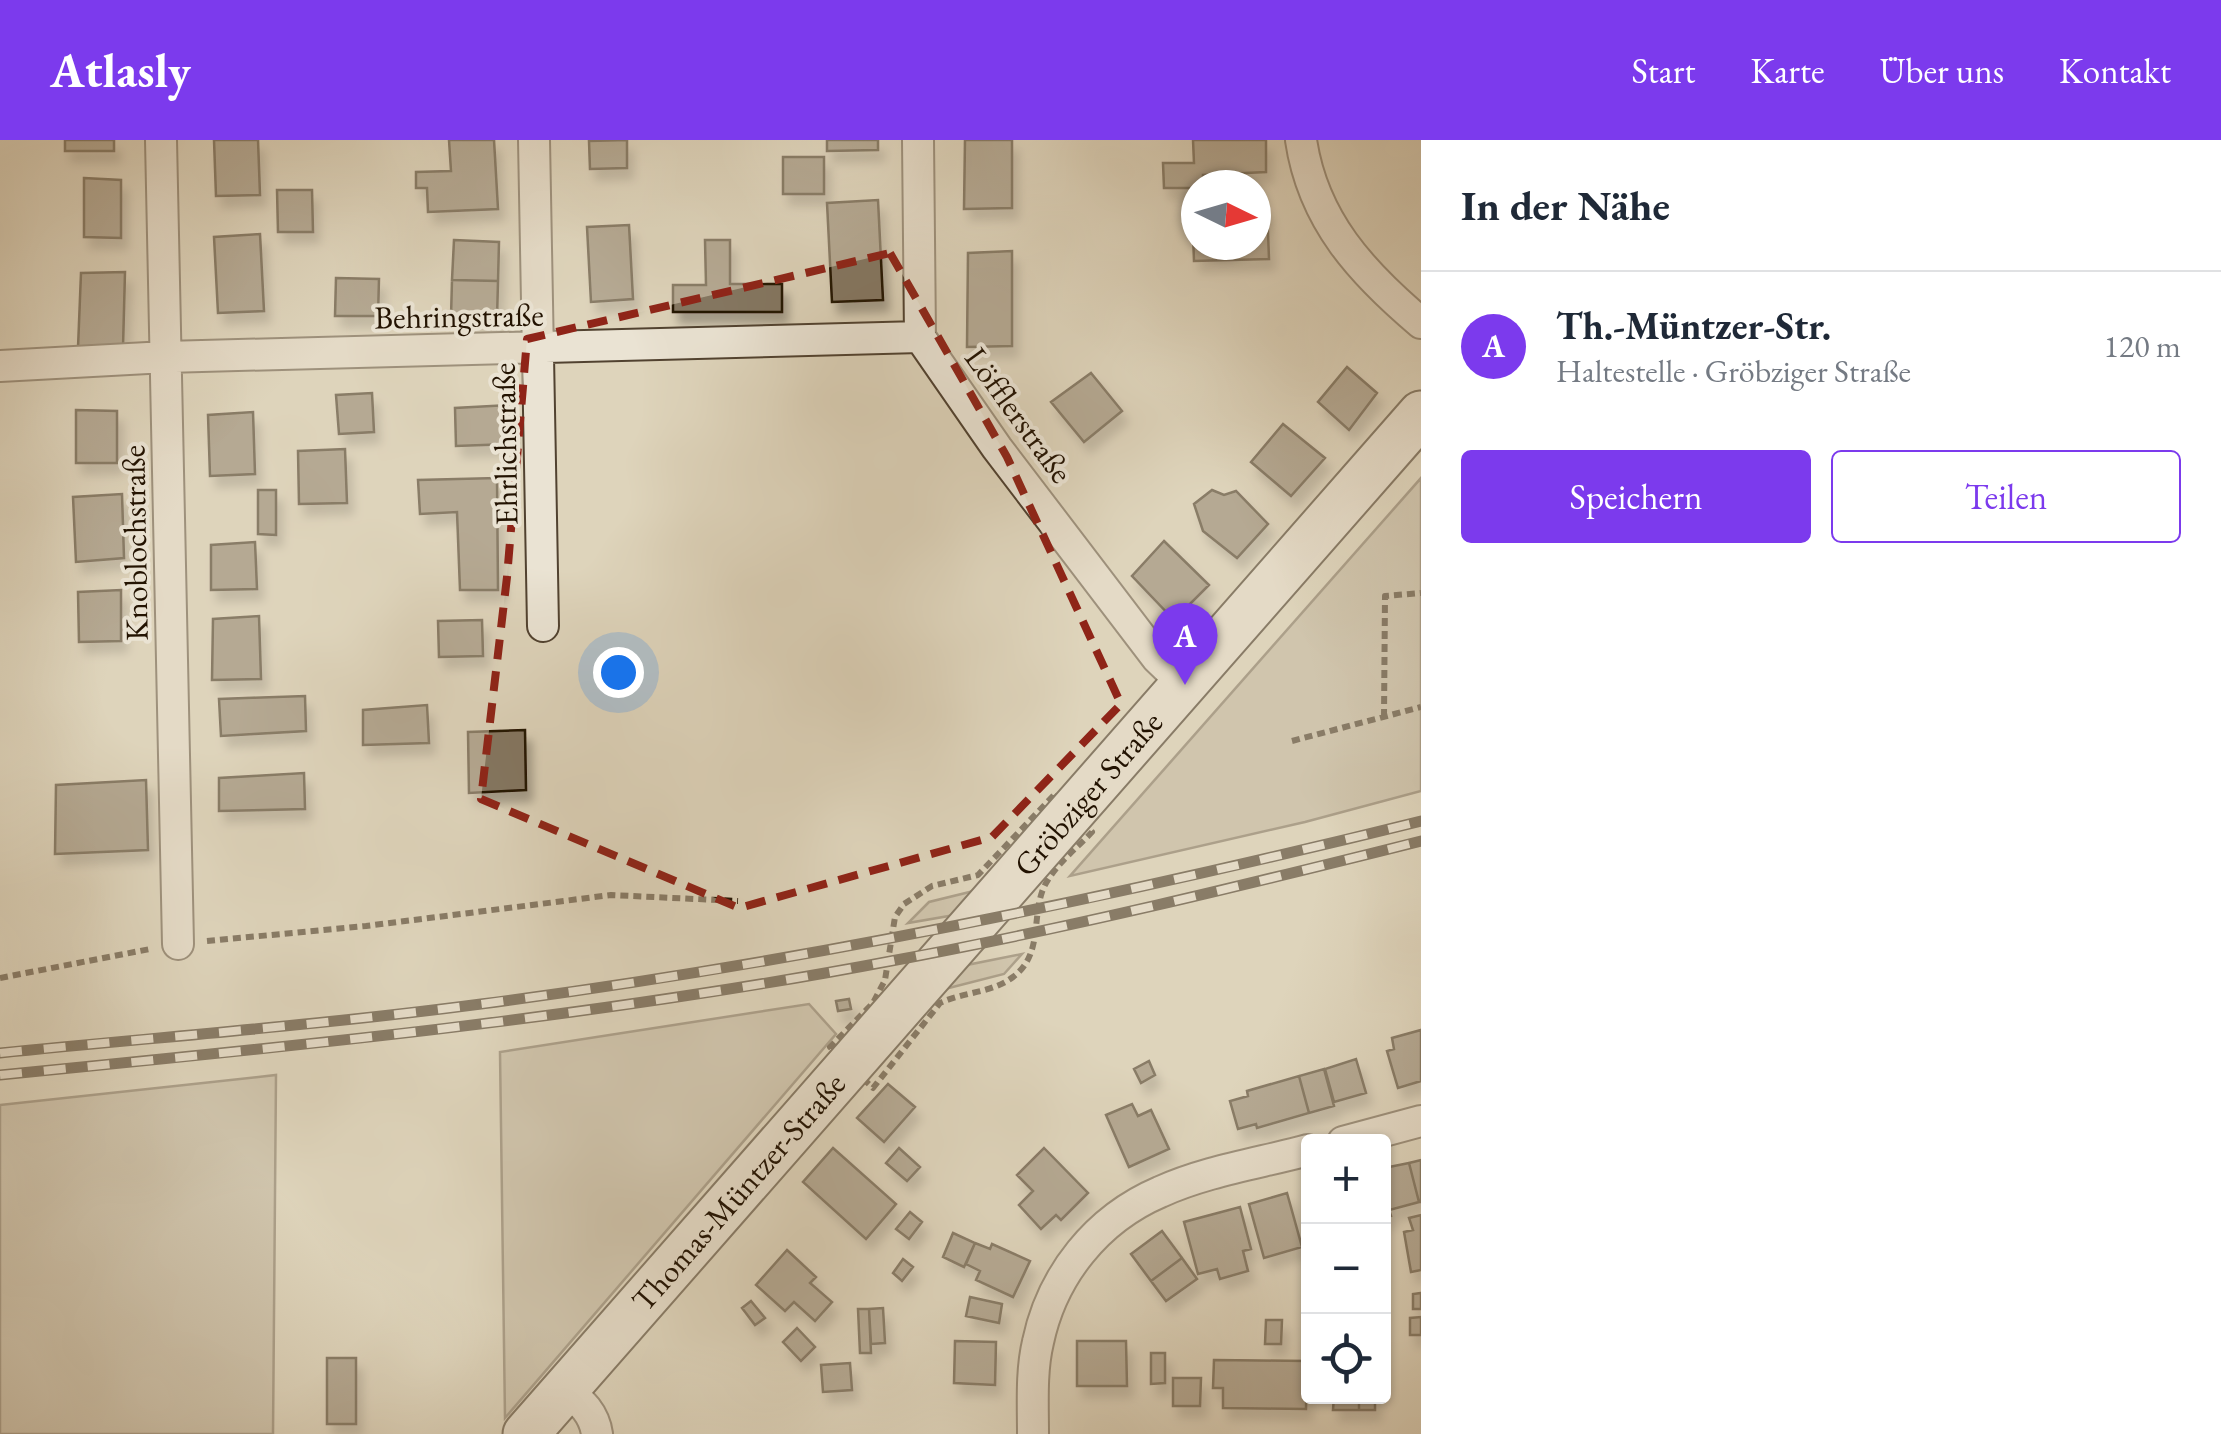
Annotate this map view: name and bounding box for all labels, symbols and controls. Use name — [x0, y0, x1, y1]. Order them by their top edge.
text: Atlasly — [50, 39, 191, 101]
text: Start — [1631, 48, 1695, 93]
text: Karte — [1750, 48, 1825, 93]
text: Über uns — [1880, 48, 2004, 93]
text: Kontakt — [2059, 48, 2171, 93]
north arrow — [1181, 170, 1271, 260]
text: In der Nähe — [1461, 178, 1670, 233]
street label: Behringstraße — [374, 294, 544, 338]
text: Th.-Müntzer-Str. — [1556, 301, 1831, 350]
text: A — [1482, 325, 1505, 367]
text: 120 m — [2104, 325, 2181, 367]
street label: Löfflerstraße — [956, 339, 1082, 491]
text: Haltestelle · Gröbziger Straße — [1556, 350, 1911, 392]
street label: Ehrlichstraße — [483, 362, 527, 526]
street label: Knoblochstraße — [112, 445, 158, 641]
button: Speichern — [1461, 450, 1811, 543]
button: Teilen — [1831, 450, 2181, 543]
pin: A — [1152, 602, 1218, 685]
your location — [593, 647, 644, 698]
street label: Gröbziger Straße — [1004, 702, 1172, 885]
street label: Thomas-Müntzer-Straße — [622, 1064, 855, 1320]
map controls — [1301, 1134, 1391, 1404]
button: + — [1301, 1134, 1391, 1224]
button: − — [1301, 1224, 1391, 1314]
button: locate — [1301, 1314, 1391, 1404]

